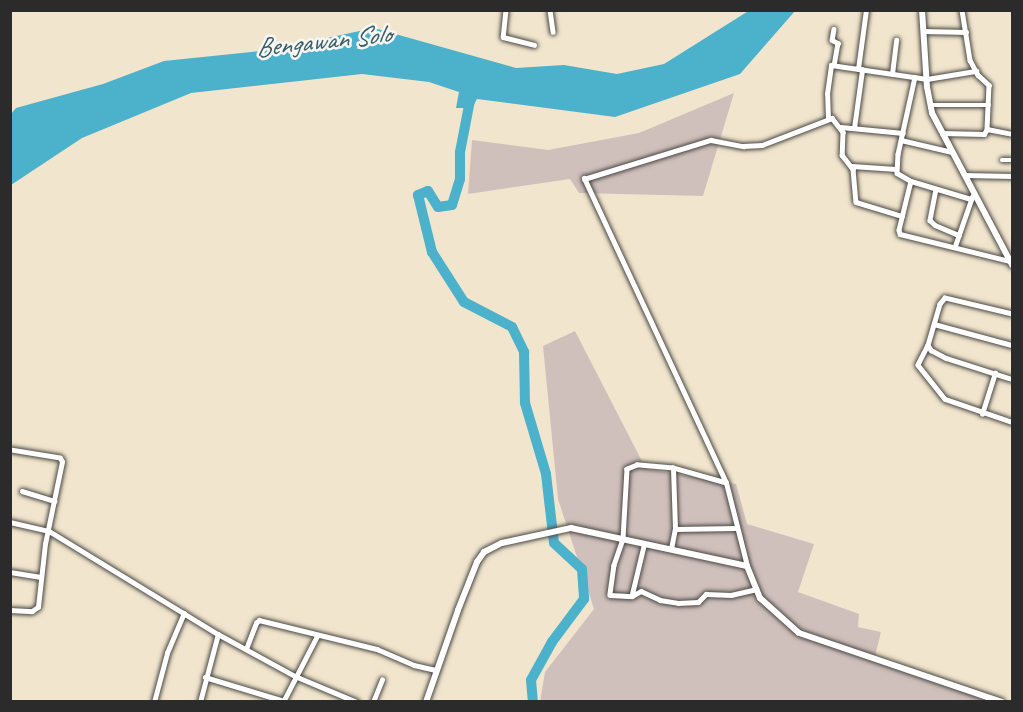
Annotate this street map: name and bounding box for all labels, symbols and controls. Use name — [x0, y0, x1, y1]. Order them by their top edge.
water label: Bengawan Solo — [254, 18, 392, 64]

